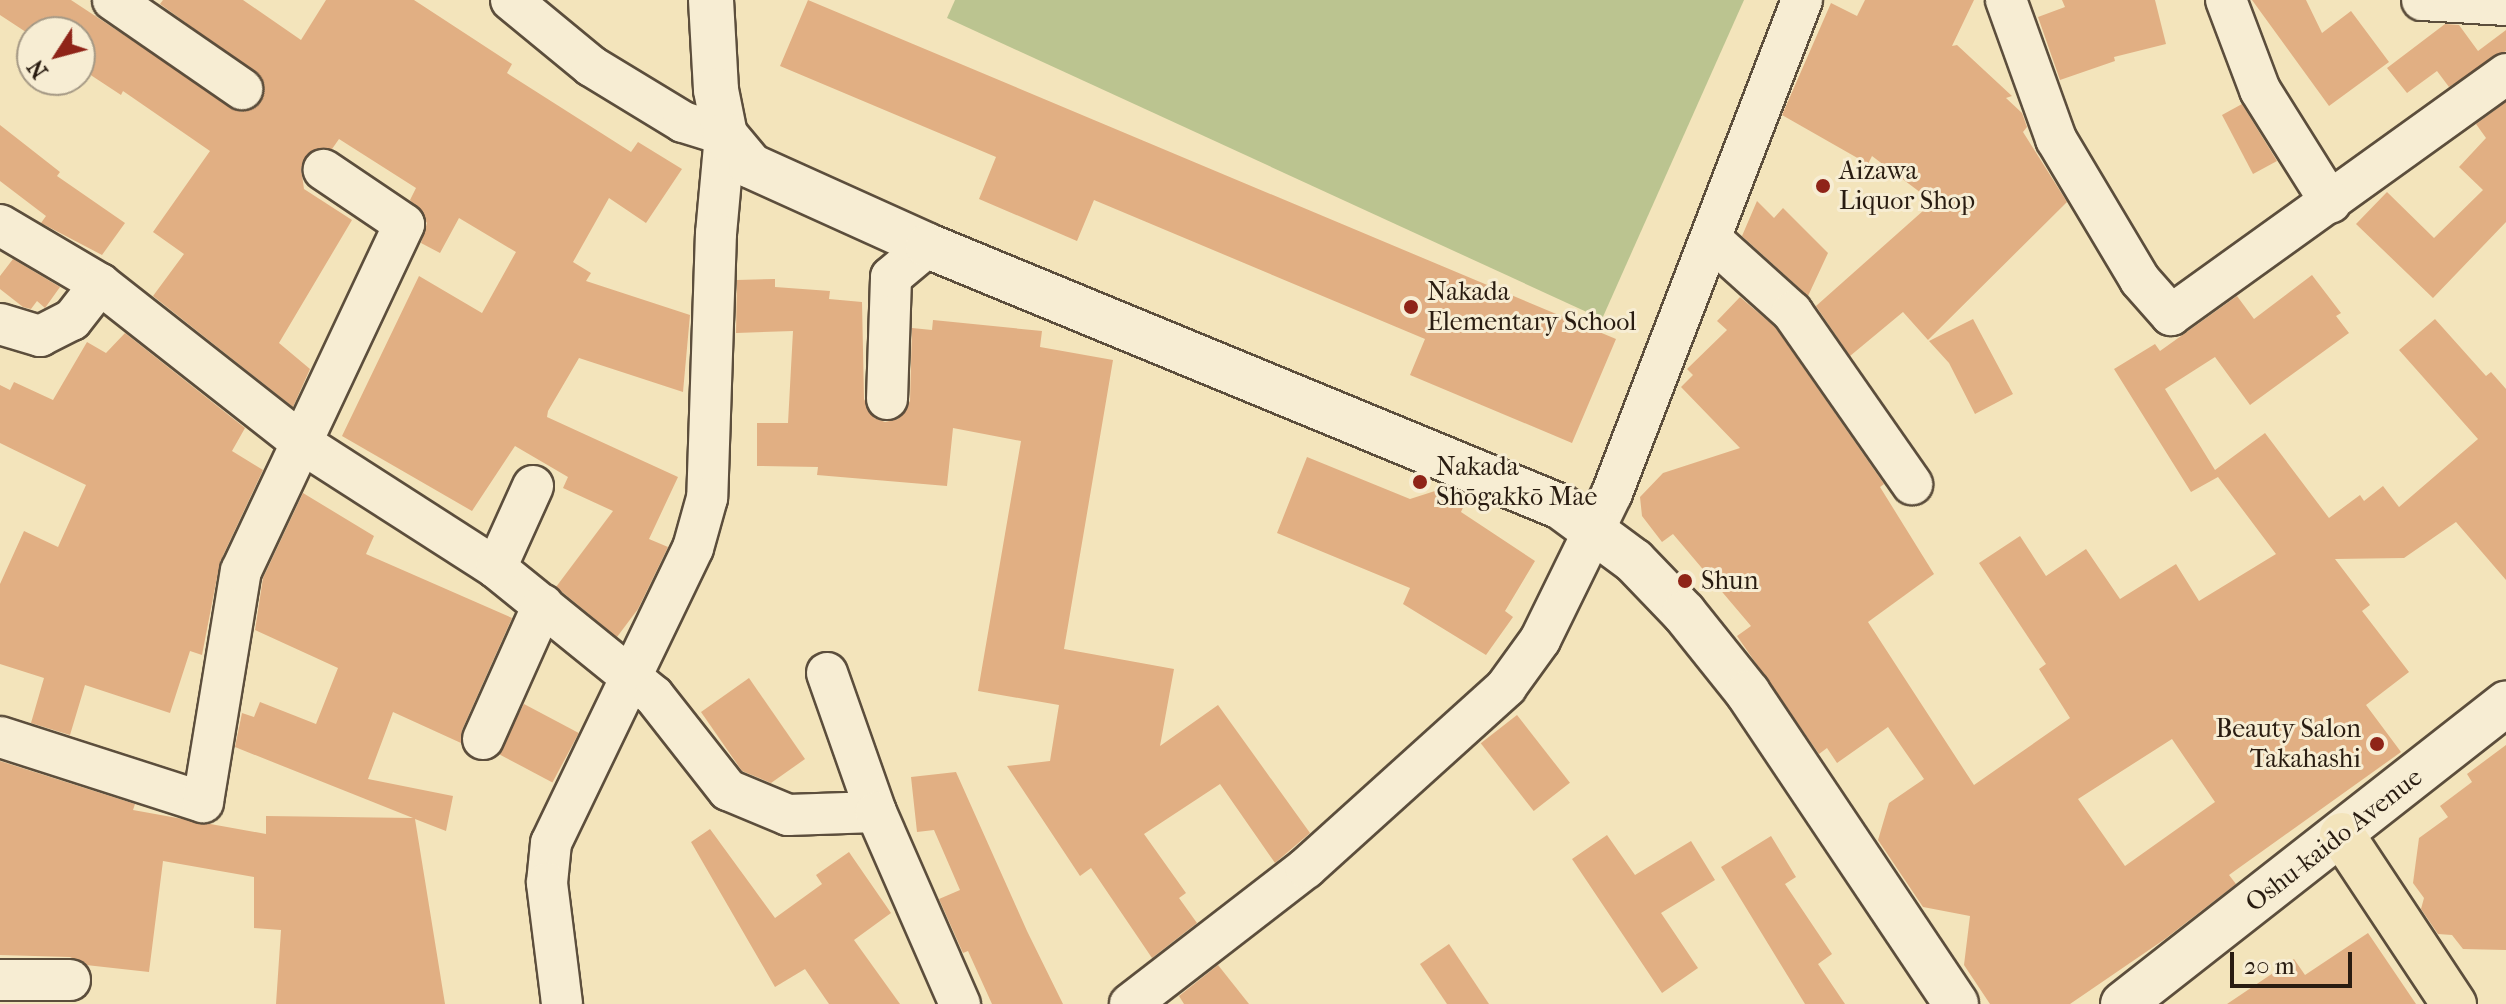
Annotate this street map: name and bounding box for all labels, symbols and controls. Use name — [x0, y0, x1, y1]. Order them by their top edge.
north arrow — [16, 16, 96, 96]
text: N — [23, 55, 54, 83]
place label: Aizawa Liquor Shop — [1839, 155, 1975, 216]
marker: Aizawa Liquor Shop — [1814, 177, 1832, 195]
place label: Nakada Elementary School — [1427, 276, 1636, 338]
marker: Nakada Elementary School — [1402, 298, 1420, 316]
place label: Nakada Shōgakkō Mae — [1436, 451, 1597, 512]
marker: Nakada Shōgakkō Mae — [1411, 473, 1429, 491]
place label: Shun — [1701, 565, 1758, 597]
marker: Shun — [1676, 572, 1694, 590]
place label: Beauty Salon Takahashi — [2215, 713, 2361, 774]
marker: Beauty Salon Takahashi — [2368, 735, 2386, 753]
street label: Oshu-kaido Avenue — [2240, 761, 2428, 919]
scale bar — [2234, 936, 2356, 986]
text: 20 m — [2244, 952, 2295, 980]

